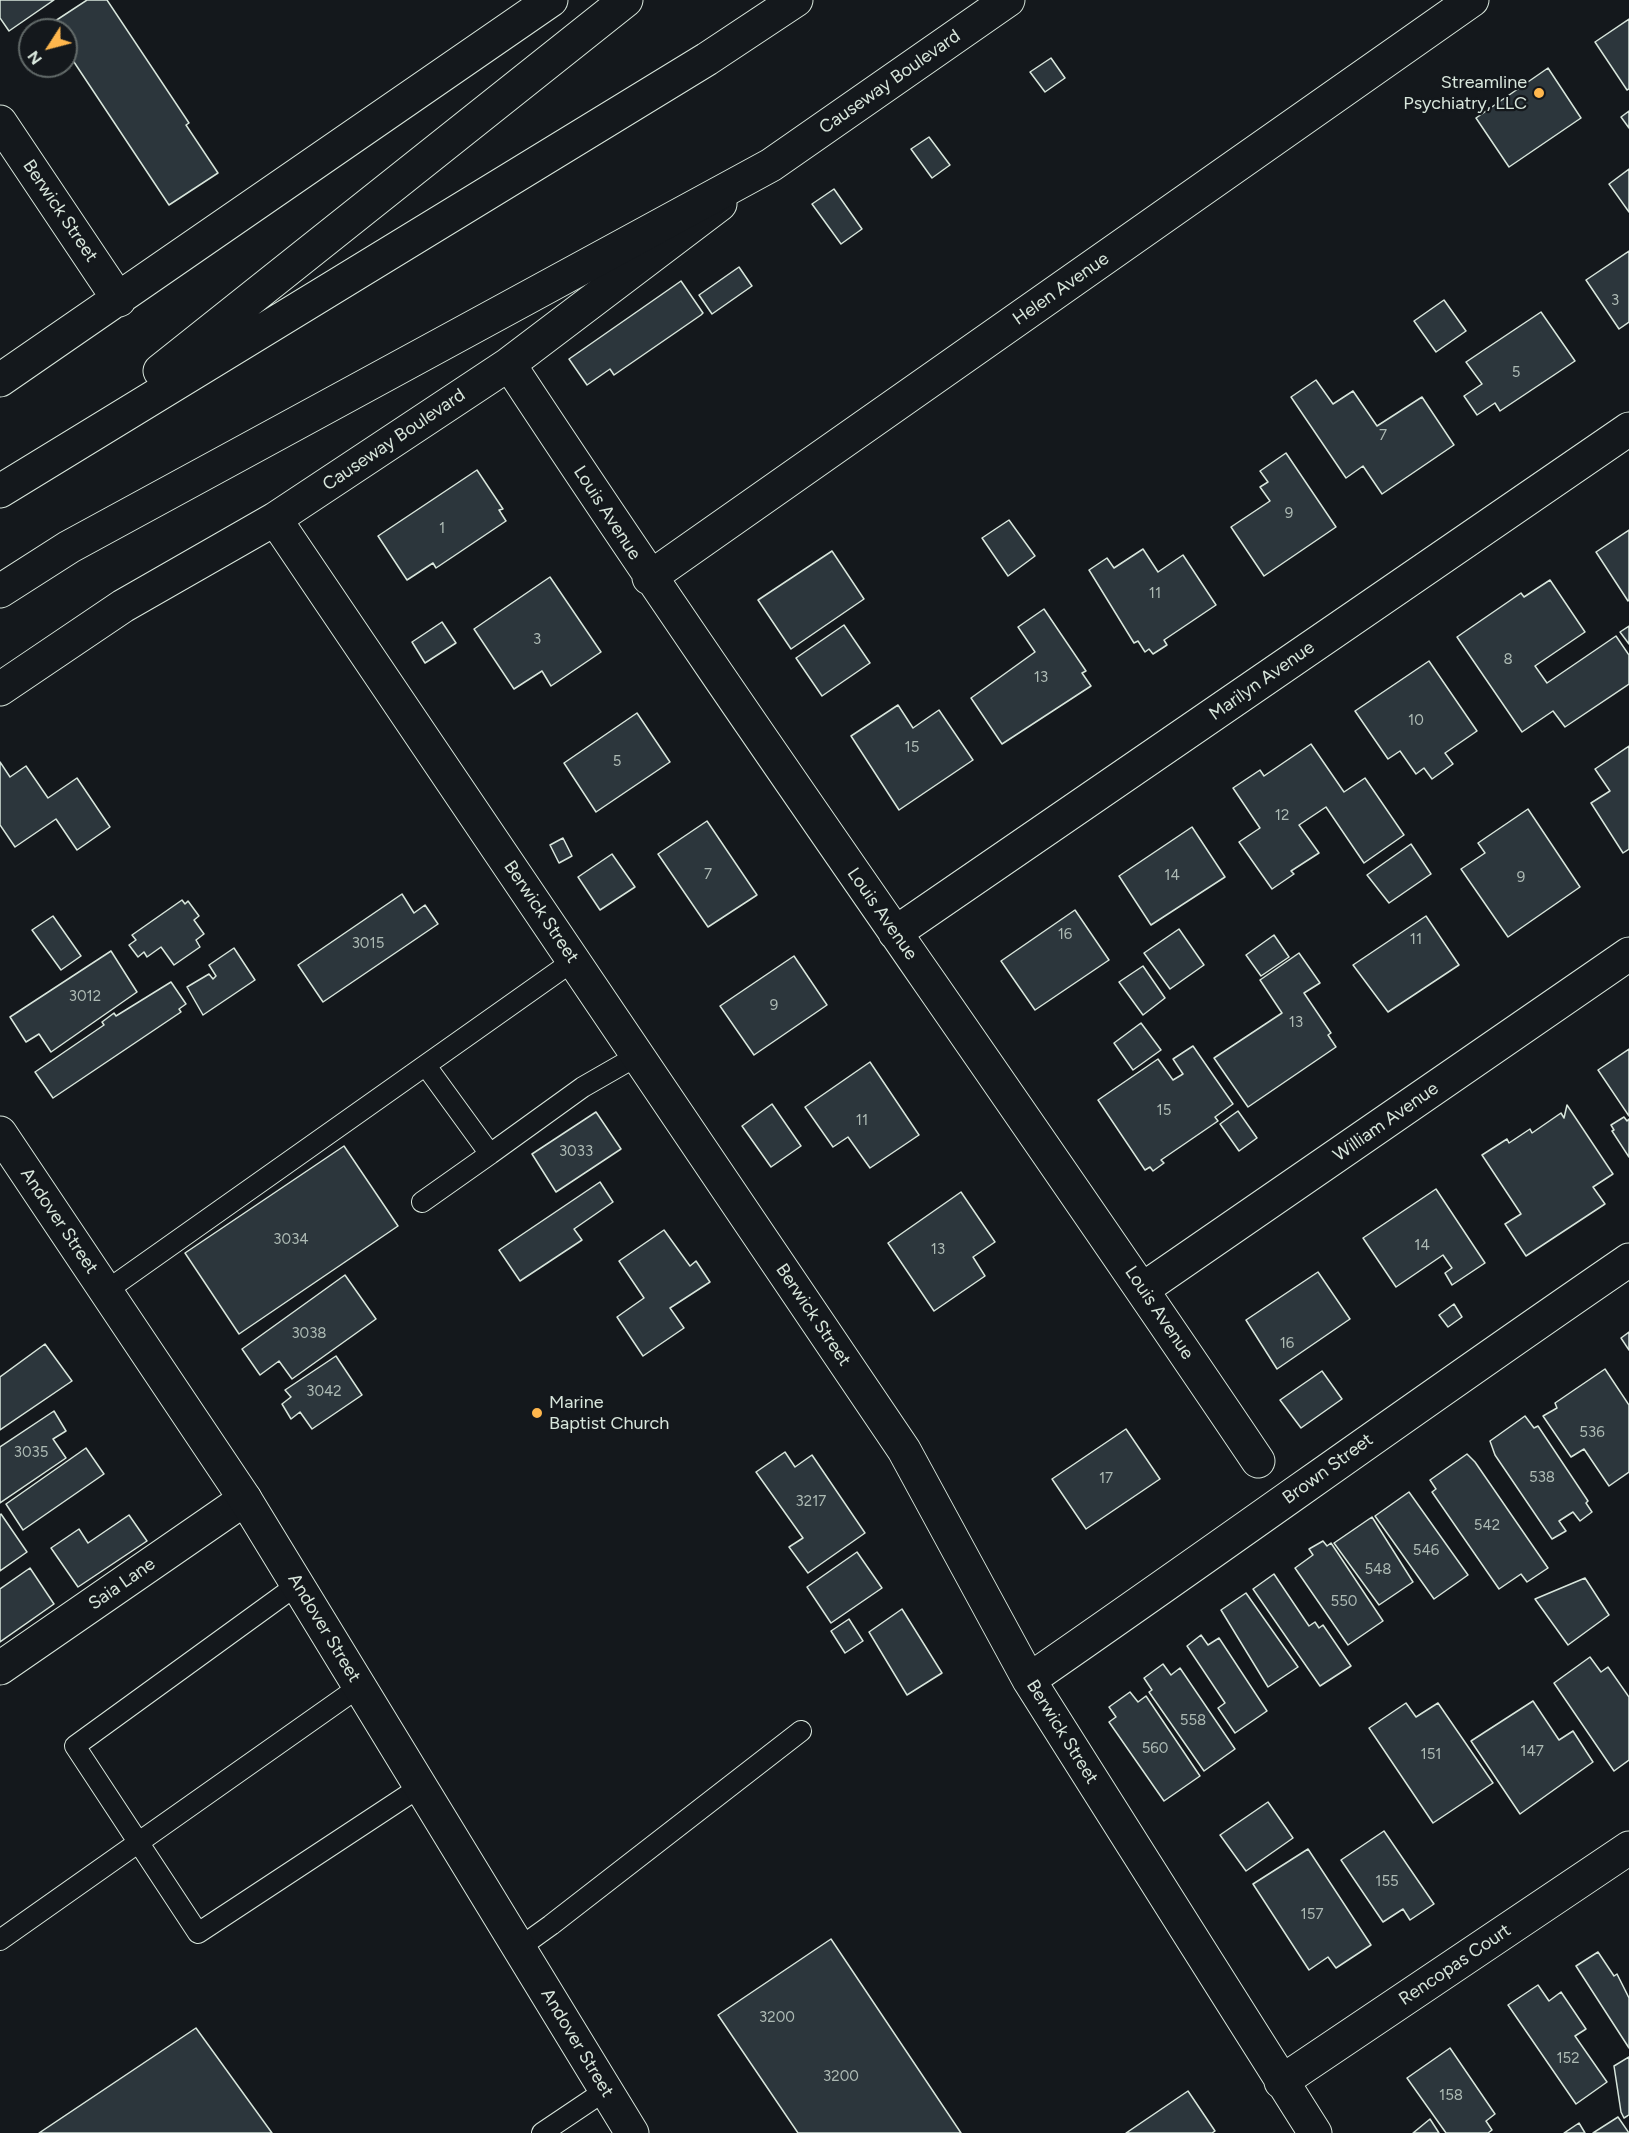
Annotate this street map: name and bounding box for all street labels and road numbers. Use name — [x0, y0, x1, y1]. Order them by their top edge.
street label: Causeway Boulevard — [815, 25, 965, 139]
street label: Berwick Street — [18, 156, 102, 266]
street label: Helen Avenue — [1009, 248, 1113, 330]
street label: Causeway Boulevard — [319, 384, 469, 496]
street label: Louis Avenue — [569, 462, 645, 564]
street label: Marilyn Avenue — [1205, 637, 1319, 725]
street label: Berwick Street — [499, 857, 583, 967]
street label: Louis Avenue — [842, 864, 922, 964]
street label: William Avenue — [1329, 1078, 1443, 1166]
street label: Andover Street — [16, 1164, 102, 1278]
street label: Berwick Street — [771, 1260, 855, 1370]
street label: Louis Avenue — [1120, 1262, 1198, 1364]
street label: Brown Street — [1279, 1429, 1377, 1509]
street label: Saia Lane — [84, 1553, 160, 1615]
street label: Andover Street — [283, 1570, 365, 1686]
street label: Berwick Street — [1021, 1676, 1103, 1788]
street label: Rencopas Court — [1395, 1920, 1515, 2010]
street label: Andover Street — [536, 1985, 618, 2101]

